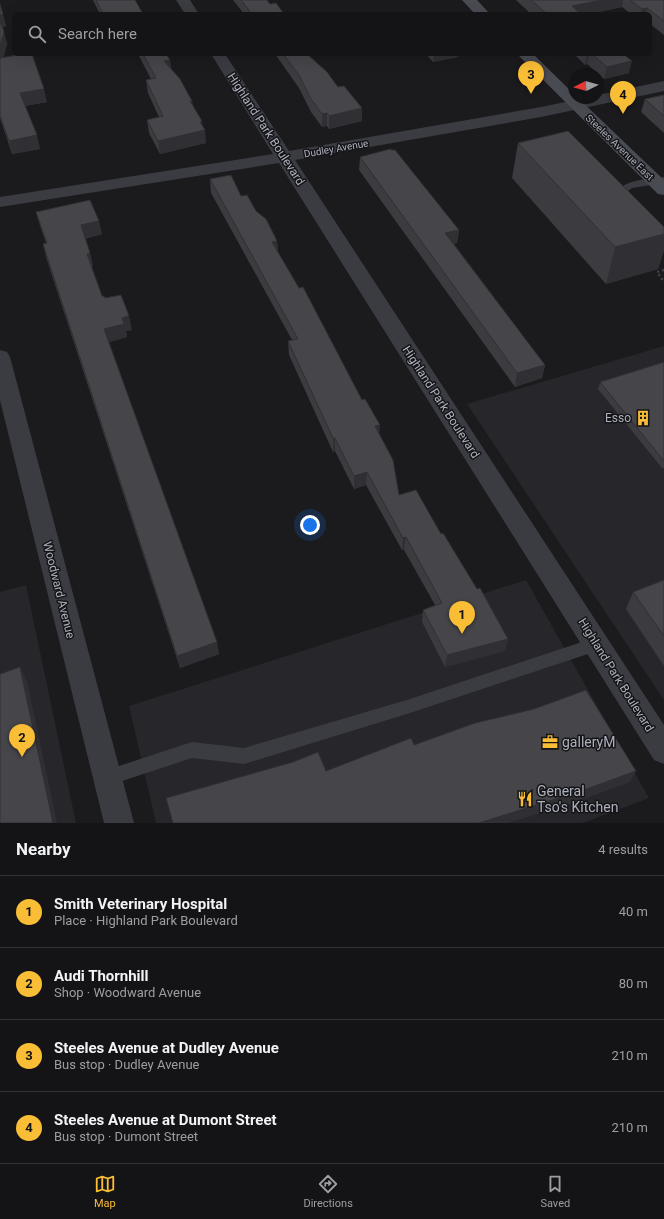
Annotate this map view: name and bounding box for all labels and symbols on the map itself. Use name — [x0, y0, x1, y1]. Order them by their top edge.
pin: 3 — [518, 61, 544, 94]
north arrow — [568, 68, 604, 104]
street label: Highland Park Boulevard — [224, 70, 308, 188]
pin: 4 — [610, 81, 636, 114]
street label: Steeles Avenue East — [583, 112, 656, 183]
street label: Dudley Avenue — [303, 137, 369, 160]
street label: Highland Park Boulevard — [399, 343, 483, 461]
building icon: Esso — [634, 409, 652, 427]
place label: Esso — [605, 411, 631, 425]
your location — [300, 515, 320, 535]
street label: Woodward Avenue — [40, 540, 78, 640]
pin: 1 — [449, 601, 475, 634]
street label: Highland Park Boulevard — [575, 616, 657, 734]
pin: 2 — [9, 724, 35, 757]
office icon: galleryM — [541, 733, 559, 751]
place label: galleryM — [562, 734, 615, 750]
place label: General Tso's Kitchen — [537, 783, 618, 815]
restaurant icon: General Tso's Kitchen — [516, 790, 534, 808]

